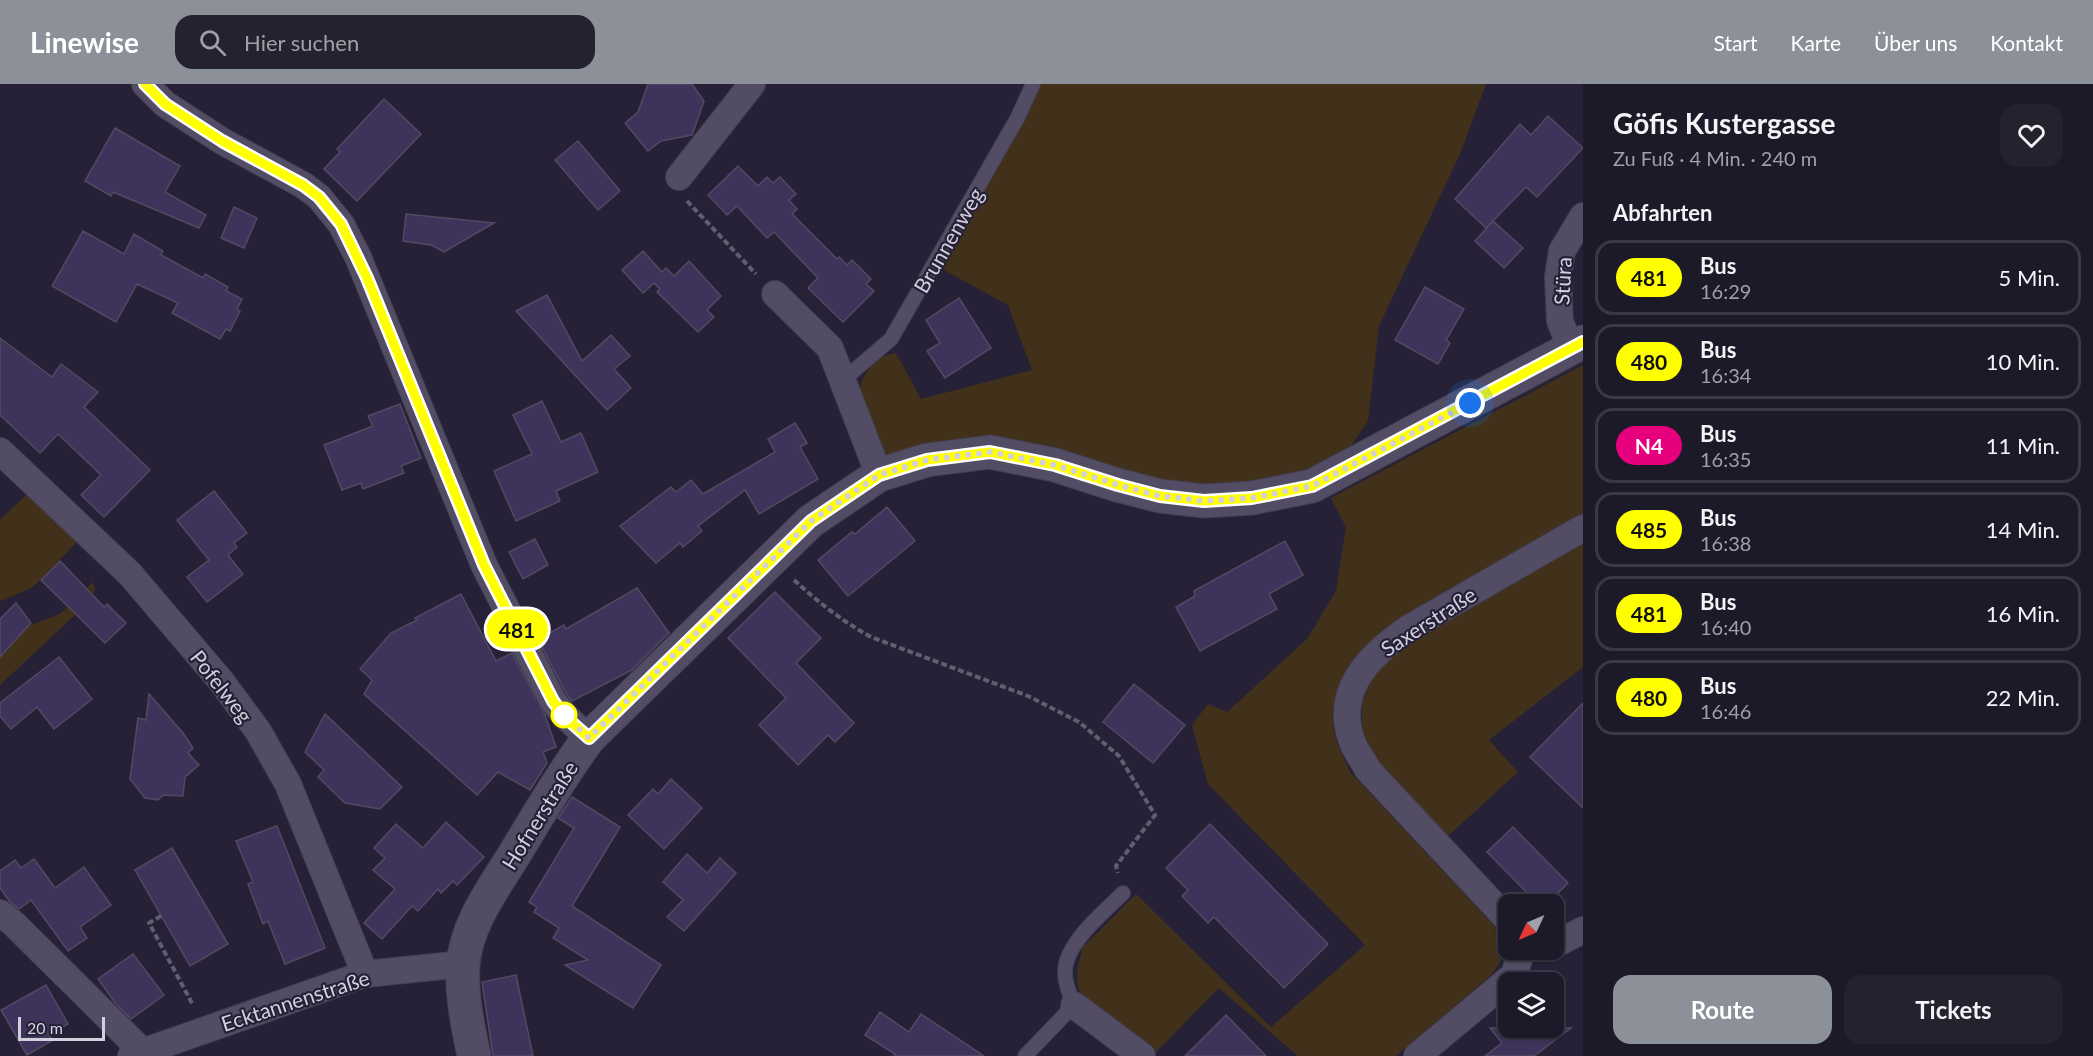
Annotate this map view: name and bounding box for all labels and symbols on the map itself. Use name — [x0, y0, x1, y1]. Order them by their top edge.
street label: Brunnenweg — [908, 183, 988, 297]
street label: Stüra — [1548, 256, 1576, 306]
your location — [1455, 388, 1485, 418]
street label: Saxerstraße — [1376, 581, 1480, 661]
line badge: 481 — [482, 610, 552, 648]
street label: Pofelweg — [186, 645, 258, 727]
unlabelled marker — [551, 702, 577, 728]
street label: Hofnerstraße — [496, 756, 582, 874]
north arrow — [1498, 894, 1564, 960]
street label: Ecktannenstraße — [218, 964, 372, 1036]
scale bar — [18, 1014, 105, 1042]

